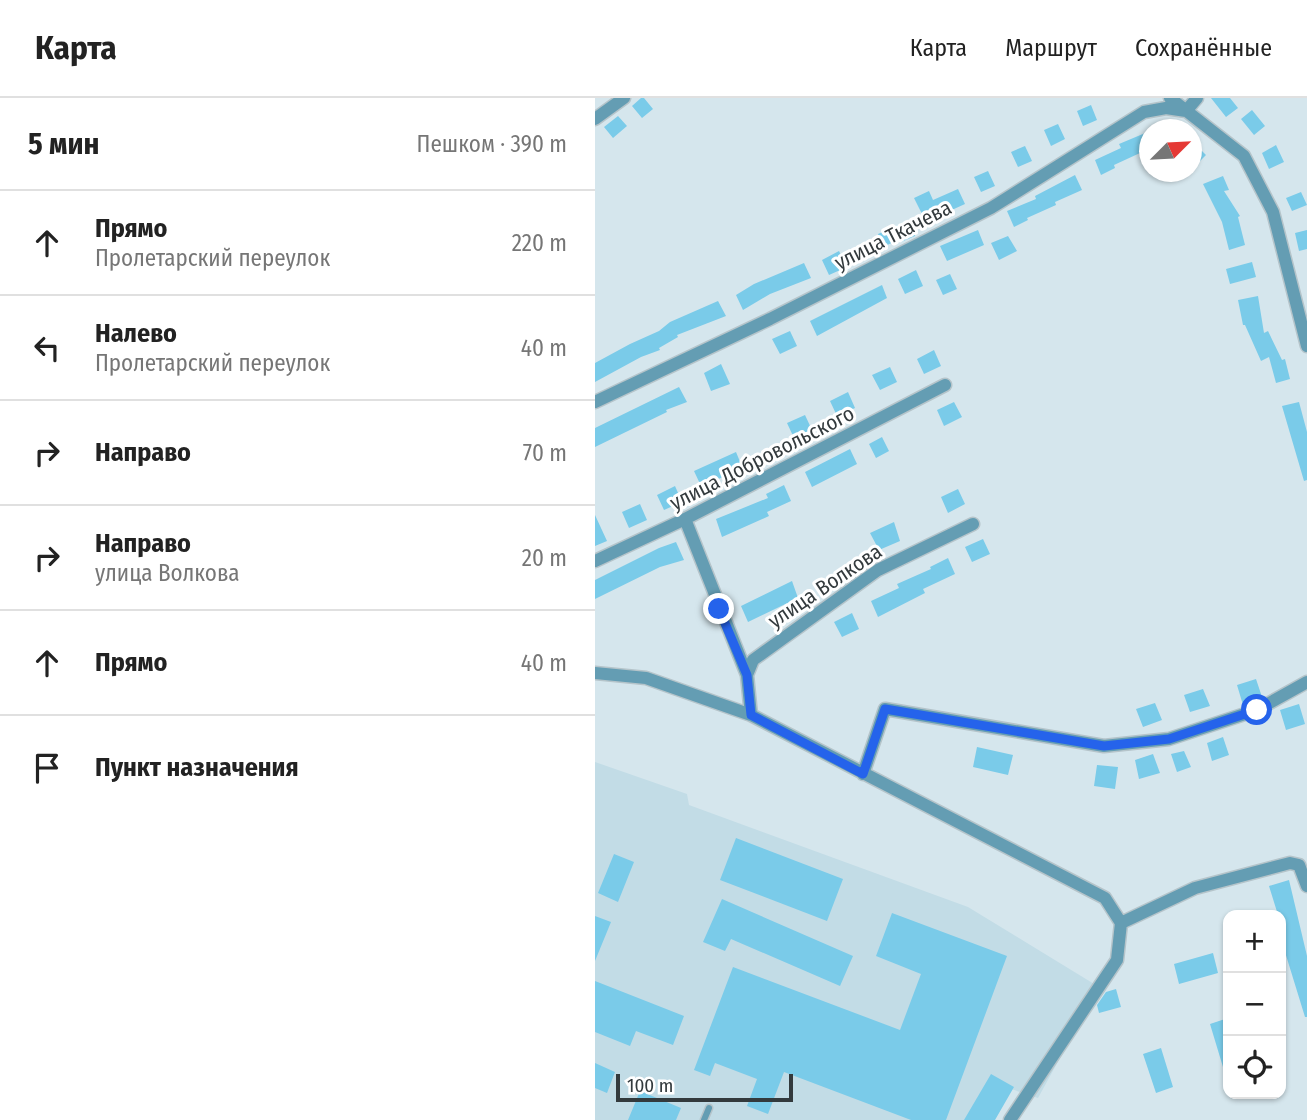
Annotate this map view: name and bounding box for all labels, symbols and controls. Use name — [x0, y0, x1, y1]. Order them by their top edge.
text: Карта — [35, 28, 117, 68]
text: Карта — [910, 34, 967, 62]
text: Маршрут — [1005, 34, 1097, 62]
text: Сохранённые — [1135, 34, 1272, 62]
north arrow — [1139, 119, 1202, 182]
text: 5 мин — [28, 126, 99, 162]
text: Пешком · 390 m — [417, 130, 567, 158]
street label: улица Ткачева — [830, 194, 956, 276]
text: Прямо — [95, 213, 167, 244]
icon: ahead — [28, 224, 66, 262]
text: 220 m — [512, 229, 567, 257]
text: Пролетарский переулок — [95, 244, 330, 272]
text: Налево — [95, 318, 177, 349]
icon: left — [28, 329, 66, 367]
text: 40 m — [521, 334, 567, 362]
text: Пролетарский переулок — [95, 349, 330, 377]
street label: улица Добровольского — [665, 400, 859, 516]
icon: right — [28, 434, 66, 472]
text: Направо — [95, 437, 191, 468]
text: 70 m — [523, 439, 567, 467]
text: Направо — [95, 528, 191, 559]
street label: улица Волкова — [763, 538, 887, 634]
icon: right — [28, 539, 66, 577]
text: 20 m — [522, 544, 567, 572]
text: улица Волкова — [95, 559, 240, 587]
route end — [703, 593, 734, 624]
icon: ahead — [28, 644, 66, 682]
text: Прямо — [95, 647, 167, 678]
text: 40 m — [521, 649, 567, 677]
route start — [1241, 694, 1272, 725]
icon: arrive — [28, 749, 66, 787]
text: Пункт назначения — [95, 752, 299, 783]
map controls — [1223, 910, 1286, 1099]
button: + — [1223, 910, 1286, 973]
button: − — [1223, 973, 1286, 1036]
button: locate — [1223, 1036, 1286, 1099]
scale bar — [616, 1071, 793, 1103]
text: 100 m — [627, 1074, 673, 1097]

